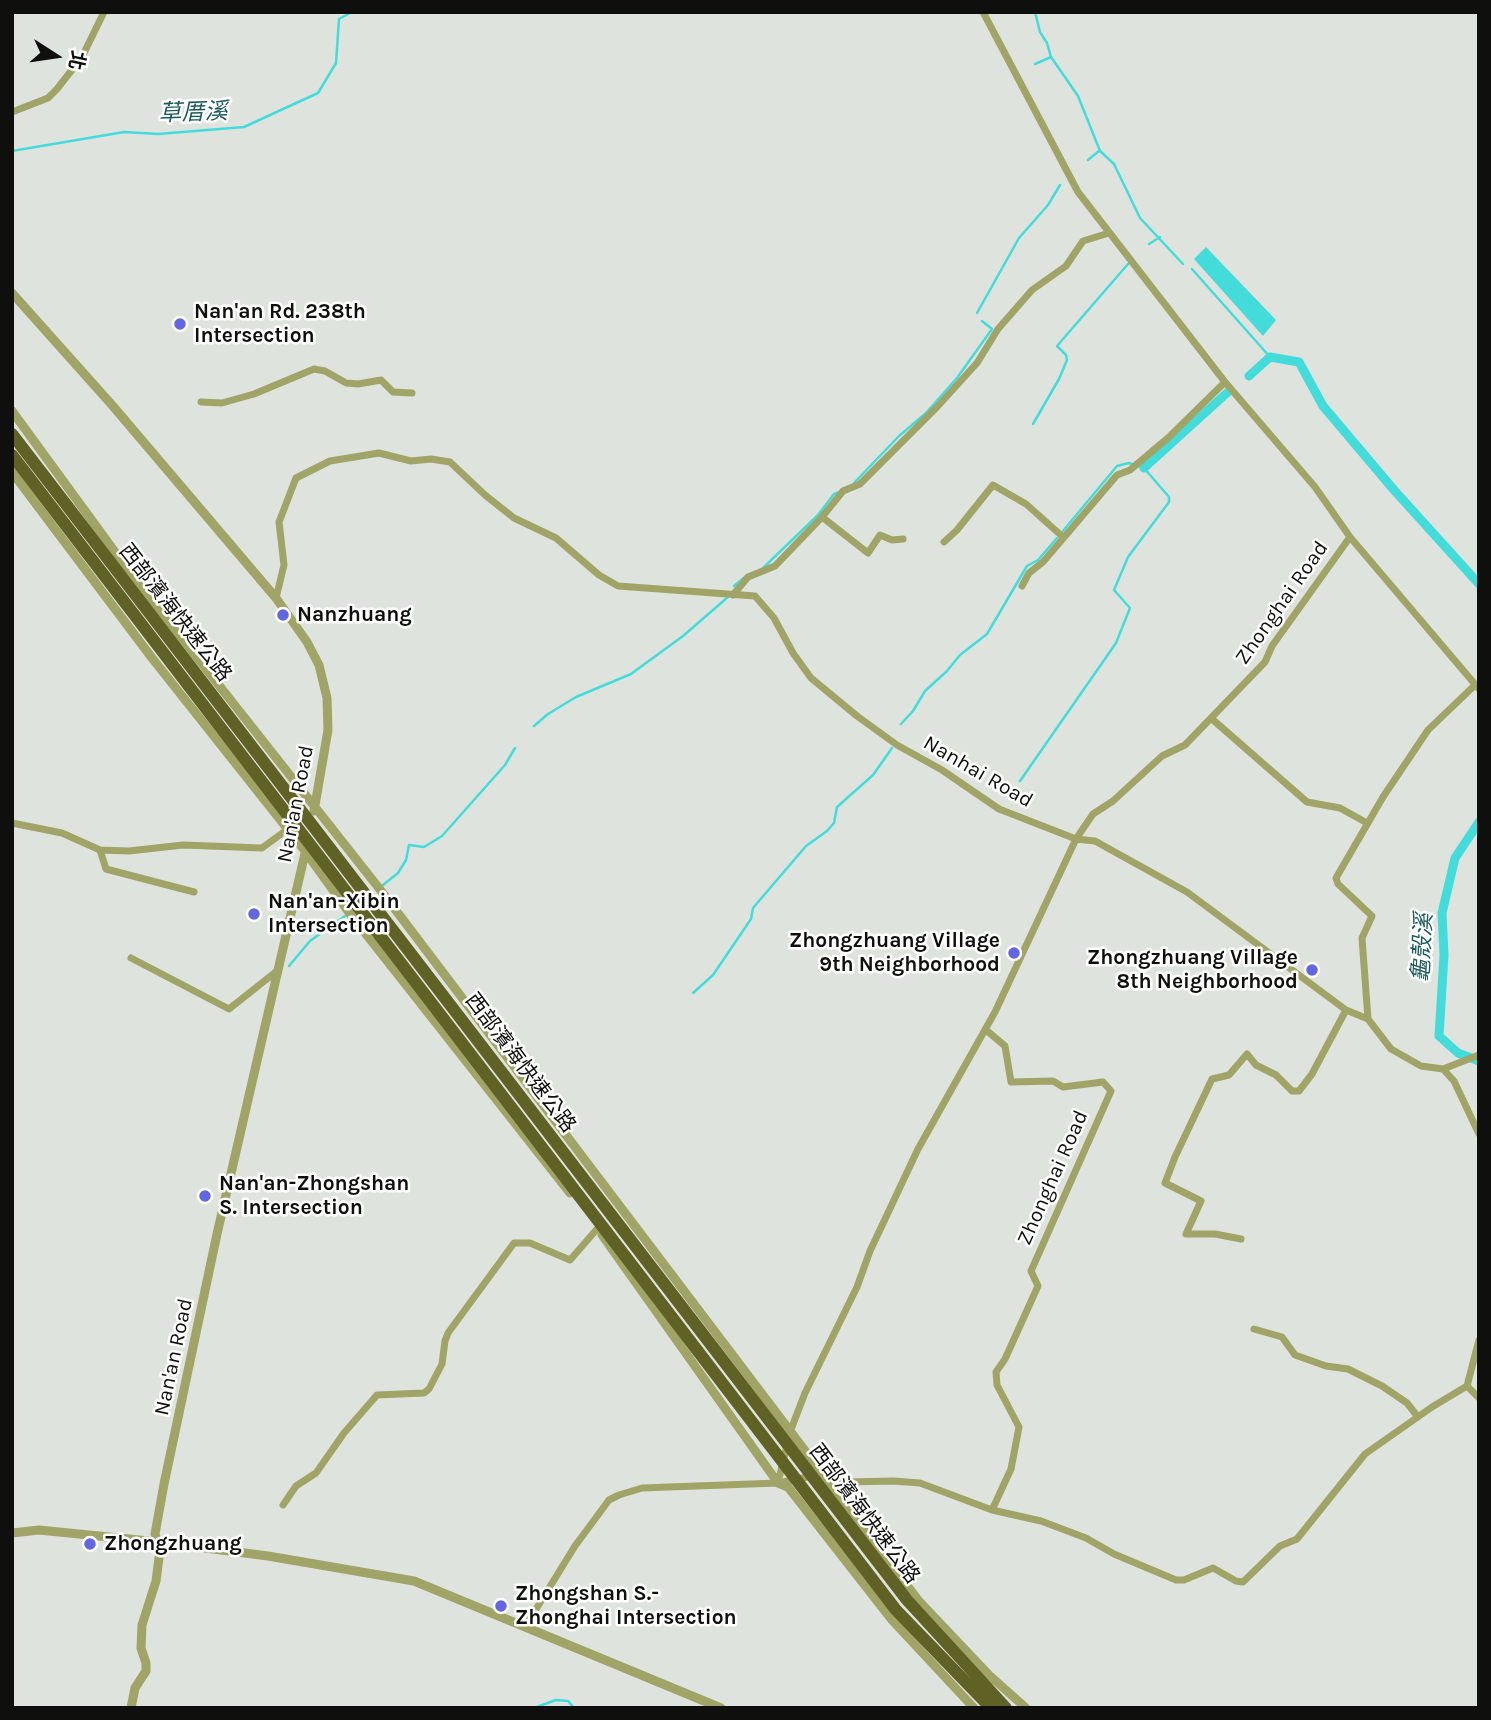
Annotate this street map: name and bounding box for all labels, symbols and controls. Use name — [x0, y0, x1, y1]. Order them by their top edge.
north arrow — [21, 21, 91, 91]
text: 北 — [64, 49, 89, 72]
water label: 草厝溪 — [158, 98, 228, 128]
place label: Nan'an Rd. 238th Intersection — [194, 299, 366, 349]
marker: Nan'an Rd. 238th Intersection — [172, 316, 188, 332]
street label: Zhonghai Road — [1230, 536, 1334, 670]
street label: 西部濱海快速公路 — [113, 539, 237, 687]
place label: Nanzhuang — [297, 602, 412, 628]
marker: Nanzhuang — [275, 607, 291, 623]
street label: Nanhai Road — [919, 730, 1037, 814]
street label: Nan'an Road — [272, 743, 320, 865]
place label: Nan'an-Xibin Intersection — [268, 889, 400, 939]
marker: Nan'an-Xibin Intersection — [246, 906, 262, 922]
water label: 龜殼溪 — [1407, 913, 1439, 983]
place label: Zhongzhuang Village 9th Neighborhood — [789, 928, 1000, 978]
marker: Zhongzhuang Village 9th Neighborhood — [1006, 945, 1022, 961]
place label: Zhongzhuang Village 8th Neighborhood — [1087, 945, 1298, 995]
marker: Zhongzhuang Village 8th Neighborhood — [1304, 962, 1320, 978]
street label: 西部濱海快速公路 — [459, 988, 581, 1138]
street label: Zhonghai Road — [1012, 1107, 1094, 1249]
place label: Nan'an-Zhongshan S. Intersection — [219, 1171, 409, 1221]
marker: Nan'an-Zhongshan S. Intersection — [197, 1188, 213, 1204]
street label: Nan'an Road — [149, 1296, 199, 1418]
street label: 西部濱海快速公路 — [803, 1439, 925, 1589]
place label: Zhongzhuang — [104, 1531, 242, 1557]
marker: Zhongzhuang — [82, 1536, 98, 1552]
place label: Zhongshan S.- Zhonghai Intersection — [515, 1581, 737, 1631]
marker: Zhongshan S.- Zhonghai Intersection — [493, 1598, 509, 1614]

